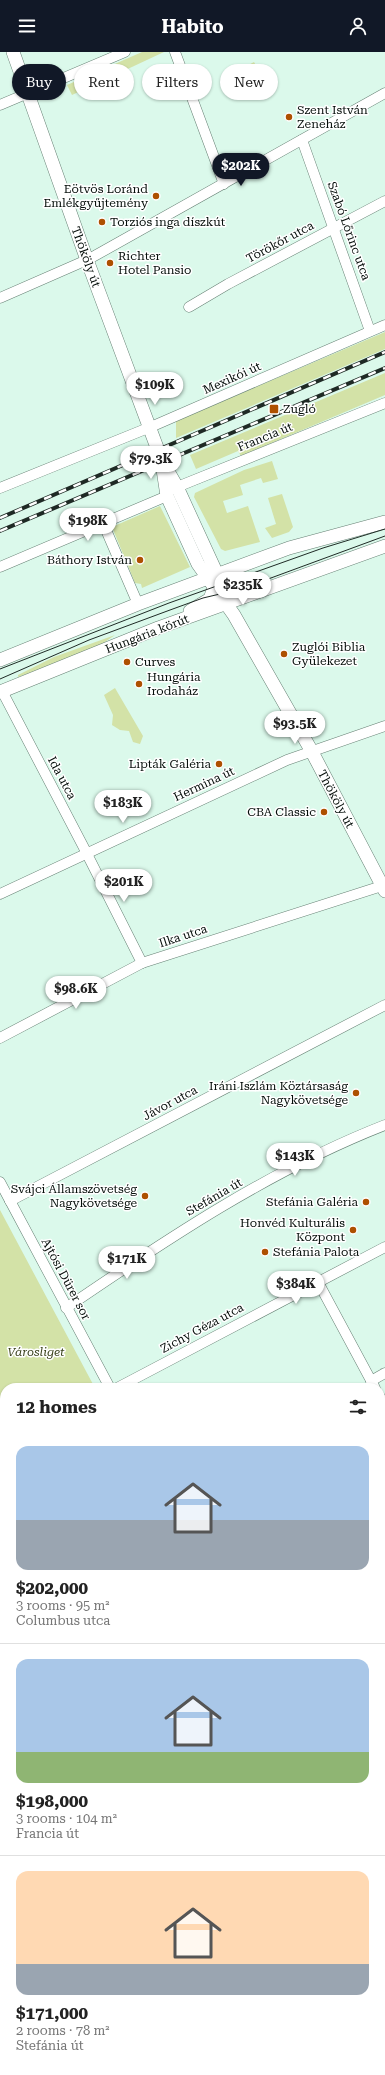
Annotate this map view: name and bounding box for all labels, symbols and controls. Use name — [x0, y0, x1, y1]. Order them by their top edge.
icon: menu — [16, 15, 38, 37]
icon: person — [347, 15, 369, 37]
text: Habito — [161, 16, 224, 37]
chip: Buy — [12, 64, 66, 100]
chip: Rent — [74, 64, 134, 100]
chip: Filters — [142, 64, 212, 100]
chip: New — [220, 64, 278, 100]
place label: Szent István Zeneház — [297, 103, 368, 131]
marker: Szent István Zeneház — [284, 112, 294, 122]
pin: $202K — [213, 153, 269, 187]
text: $202K — [221, 158, 261, 173]
street label: Szabó Lőrinc utca — [325, 180, 374, 283]
place label: Eötvös Loránd Emlékgyűjtemény — [43, 182, 149, 210]
marker: Eötvös Loránd Emlékgyűjtemény — [151, 191, 161, 201]
place label: Torziós inga díszkút — [110, 215, 226, 229]
marker: Torziós inga díszkút — [97, 217, 107, 227]
street label: Törökőr utca — [244, 218, 317, 266]
street label: Thököly út — [69, 225, 104, 290]
place label: Richter Hotel Pansio — [118, 249, 191, 277]
marker: Richter Hotel Pansio — [105, 258, 115, 268]
street label: Mexikói út — [201, 359, 264, 397]
pin: $109K — [127, 372, 183, 406]
text: $109K — [135, 377, 175, 392]
place label: Zugló — [283, 402, 316, 416]
marker: Zugló — [268, 403, 280, 415]
street label: Francia út — [235, 419, 295, 454]
pin: $79.3K — [118, 446, 184, 480]
text: $79.3K — [129, 451, 173, 466]
pin: $198K — [60, 508, 116, 542]
text: $198K — [68, 513, 108, 528]
place label: Báthory István — [47, 553, 132, 567]
marker: Báthory István — [135, 555, 145, 565]
pin: $235K — [215, 572, 271, 606]
text: $235K — [223, 577, 263, 592]
street label: Hungária körút — [103, 611, 191, 656]
place label: Zuglói Biblia Gyülekezet — [292, 640, 366, 668]
marker: Zuglói Biblia Gyülekezet — [279, 649, 289, 659]
place label: Curves — [135, 655, 176, 669]
marker: Curves — [122, 657, 132, 667]
place label: Hungária Irodaház — [147, 670, 201, 698]
marker: Hungária Irodaház — [134, 679, 144, 689]
pin: $93.5K — [262, 711, 328, 745]
text: $93.5K — [273, 716, 317, 731]
street label: Ida utca — [45, 754, 79, 802]
place label: Lipták Galéria — [129, 757, 211, 771]
marker: Lipták Galéria — [214, 759, 224, 769]
street label: Hermina út — [171, 764, 237, 804]
street label: Thököly út — [315, 768, 357, 831]
pin: $183K — [95, 790, 151, 824]
text: $183K — [103, 795, 143, 810]
place label: CBA Classic — [247, 805, 316, 819]
marker: CBA Classic — [319, 807, 329, 817]
pin: $201K — [96, 869, 152, 903]
text: $201K — [104, 874, 144, 889]
street label: Ilka utca — [157, 921, 209, 950]
pin: $98.6K — [43, 976, 109, 1010]
text: $98.6K — [54, 981, 98, 996]
place label: Iráni Iszlám Köztársaság Nagykövetsége — [209, 1079, 348, 1107]
street label: Jávor utca — [140, 1083, 200, 1123]
marker: Iráni Iszlám Köztársaság Nagykövetsége — [351, 1088, 361, 1098]
pin: $143K — [267, 1143, 323, 1177]
text: $143K — [275, 1148, 315, 1163]
street label: Stefánia út — [183, 1175, 245, 1219]
place label: Svájci Államszövetség Nagykövetsége — [11, 1182, 137, 1210]
marker: Svájci Államszövetség Nagykövetsége — [140, 1191, 150, 1201]
place label: Stefánia Galéria — [266, 1195, 358, 1209]
marker: Stefánia Galéria — [361, 1197, 371, 1207]
place label: Honvéd Kulturális Központ — [240, 1216, 346, 1244]
marker: Honvéd Kulturális Központ — [348, 1225, 358, 1235]
street label: Ajtósi Dürer sor — [39, 1236, 93, 1322]
place label: Stefánia Palota — [273, 1245, 360, 1259]
pin: $171K — [99, 1246, 155, 1280]
marker: Stefánia Palota — [260, 1247, 270, 1257]
text: $171K — [107, 1251, 147, 1266]
pin: $384K — [268, 1271, 324, 1305]
text: $384K — [276, 1276, 316, 1291]
street label: Zichy Géza utca — [158, 1300, 246, 1356]
park label: Városliget — [8, 1345, 65, 1359]
icon: filters — [347, 1396, 369, 1418]
text: 12 homes — [16, 1397, 97, 1417]
icon: home — [157, 1472, 229, 1544]
text: $202,000 — [16, 1578, 88, 1598]
text: 3 rooms · 95 m² — [16, 1598, 110, 1613]
text: Columbus utca — [16, 1613, 110, 1628]
icon: home — [157, 1685, 229, 1757]
text: $198,000 — [16, 1791, 88, 1811]
text: 3 rooms · 104 m² — [16, 1811, 117, 1826]
text: Francia út — [16, 1826, 79, 1841]
icon: home — [157, 1897, 229, 1969]
text: $171,000 — [16, 2003, 88, 2023]
text: 2 rooms · 78 m² — [16, 2023, 110, 2038]
text: Stefánia út — [16, 2038, 84, 2053]

